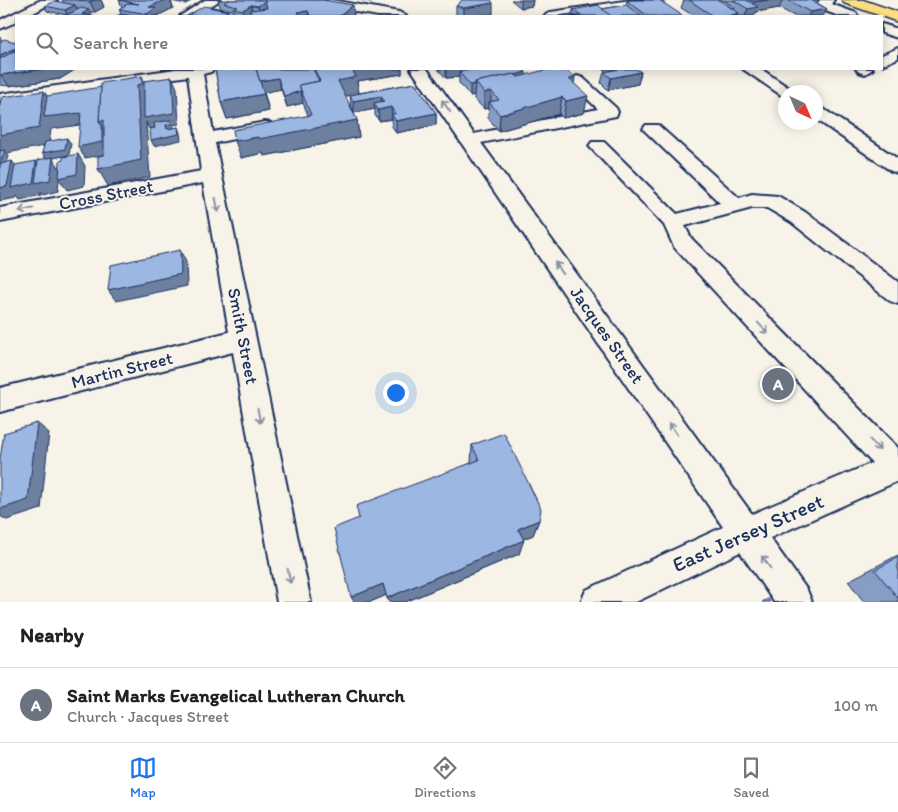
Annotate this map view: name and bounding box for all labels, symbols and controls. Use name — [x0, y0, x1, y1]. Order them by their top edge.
search box — [15, 15, 883, 70]
icon: search — [33, 29, 61, 57]
text: Search here — [73, 31, 168, 54]
north arrow — [778, 85, 823, 130]
one-way arrow — [441, 99, 451, 113]
street label: Cross Street — [57, 175, 155, 215]
one-way arrow — [213, 196, 223, 212]
one-way arrow — [18, 206, 34, 216]
one-way arrow — [554, 261, 564, 275]
street label: Jacques Street — [565, 282, 649, 388]
street label: Smith Street — [223, 286, 263, 386]
one-way arrow — [757, 322, 769, 334]
street label: Martin Street — [69, 347, 175, 393]
pin: A — [762, 365, 794, 403]
your location — [383, 380, 409, 406]
one-way arrow — [254, 407, 264, 423]
one-way arrow — [668, 423, 678, 437]
one-way arrow — [869, 439, 881, 451]
street label: East Jersey Street — [668, 488, 827, 577]
one-way arrow — [761, 555, 771, 569]
one-way arrow — [284, 567, 294, 583]
text: Nearby — [20, 622, 84, 647]
text: Saint Marks Evangelical Lutheran Church — [67, 684, 405, 707]
text: A — [31, 696, 41, 715]
text: 100 m — [834, 696, 878, 715]
text: Church · Jacques Street — [67, 707, 229, 726]
tab: Map — [129, 754, 157, 801]
tab: Directions — [414, 754, 476, 801]
tab: Saved — [733, 754, 769, 801]

